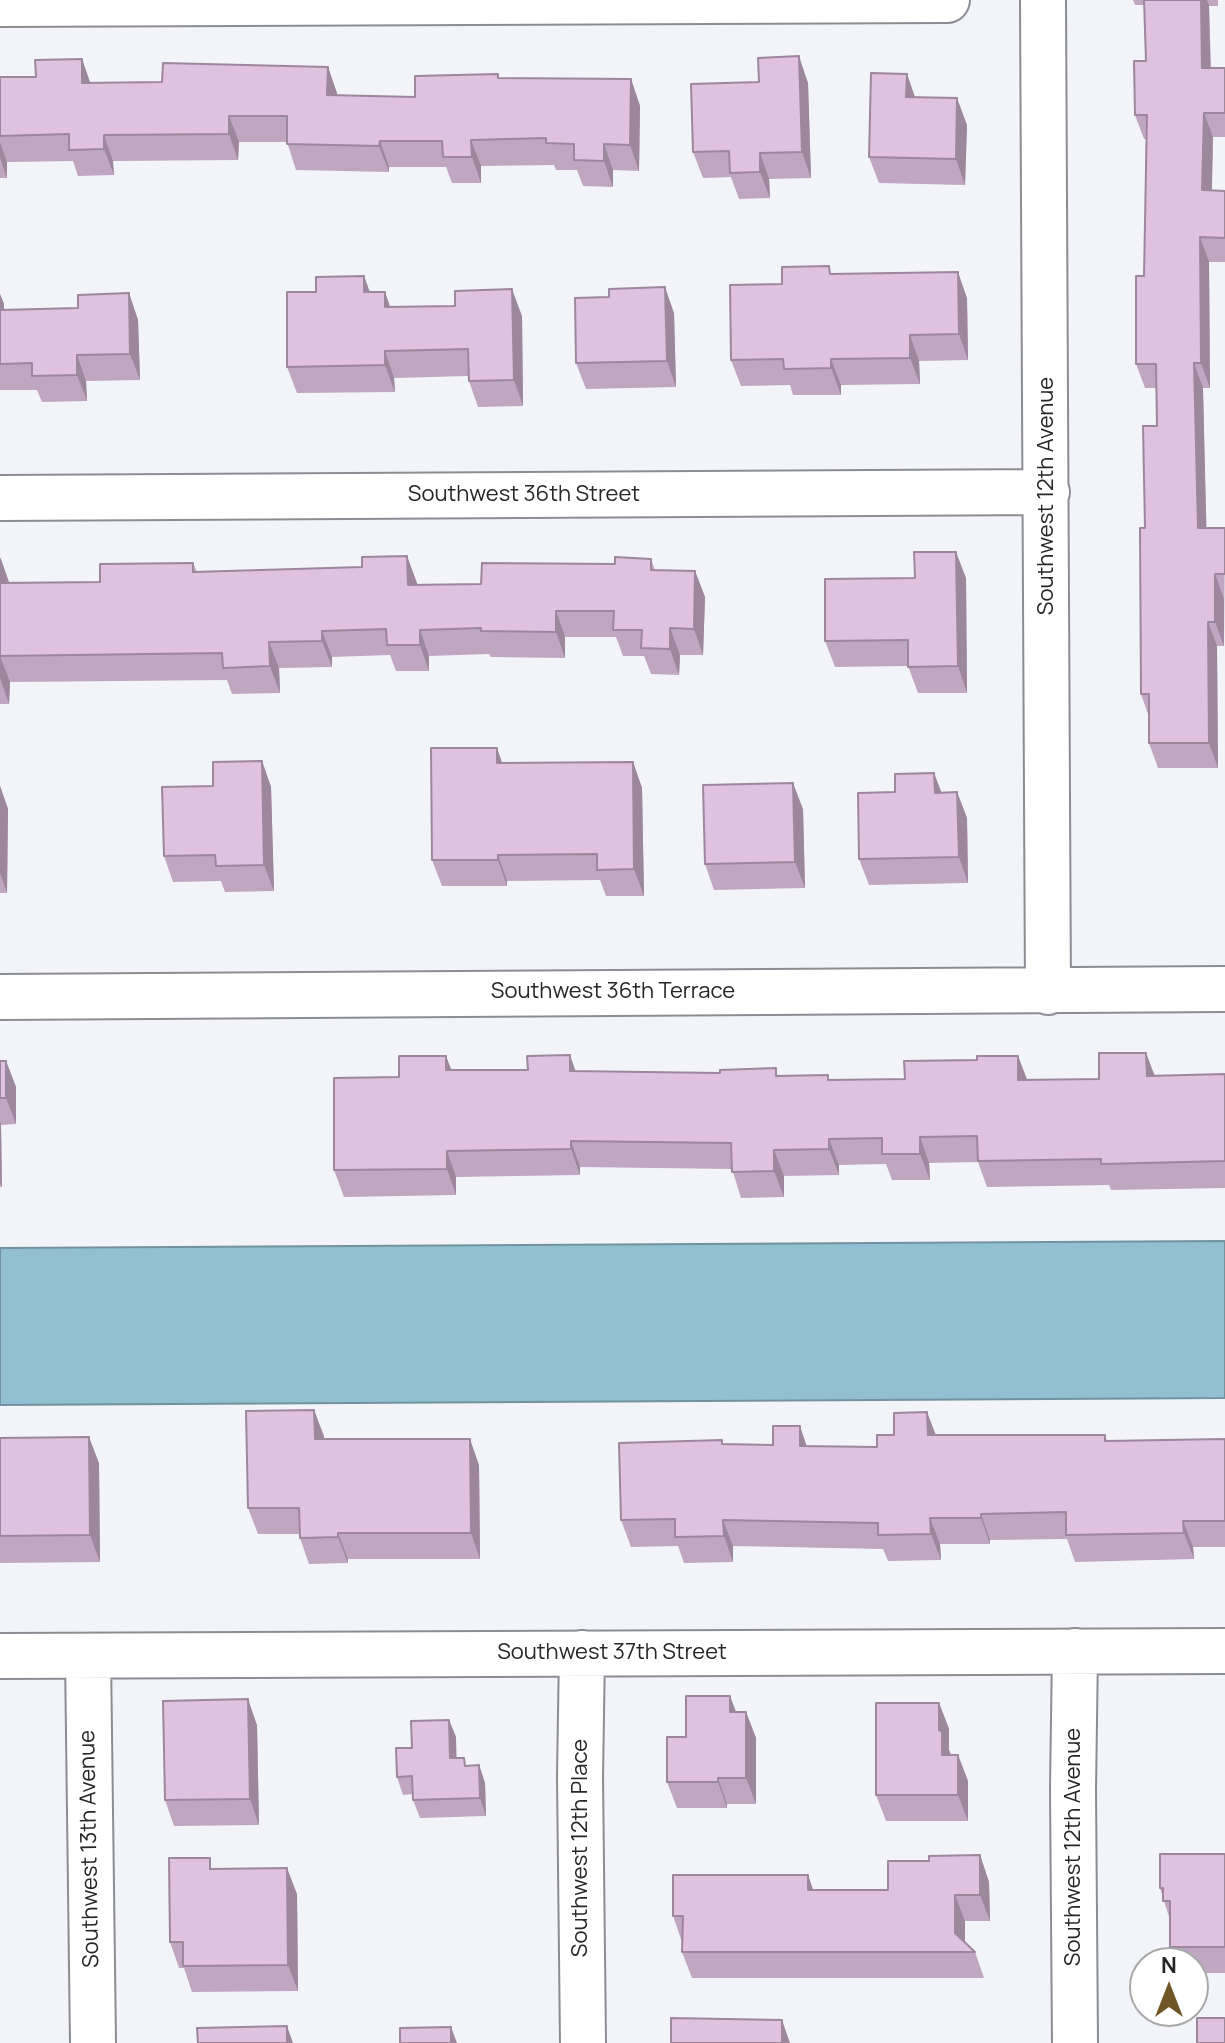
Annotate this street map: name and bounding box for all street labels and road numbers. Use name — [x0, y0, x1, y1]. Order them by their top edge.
street label: Southwest 12th Avenue — [1034, 377, 1060, 615]
street label: Southwest 36th Street — [408, 482, 640, 508]
street label: Southwest 36th Terrace — [491, 979, 735, 1005]
street label: Southwest 37th Street — [497, 1640, 727, 1666]
street label: Southwest 12th Avenue — [1061, 1728, 1087, 1966]
street label: Southwest 13th Avenue — [75, 1730, 105, 1968]
street label: Southwest 12th Place — [568, 1739, 594, 1957]

